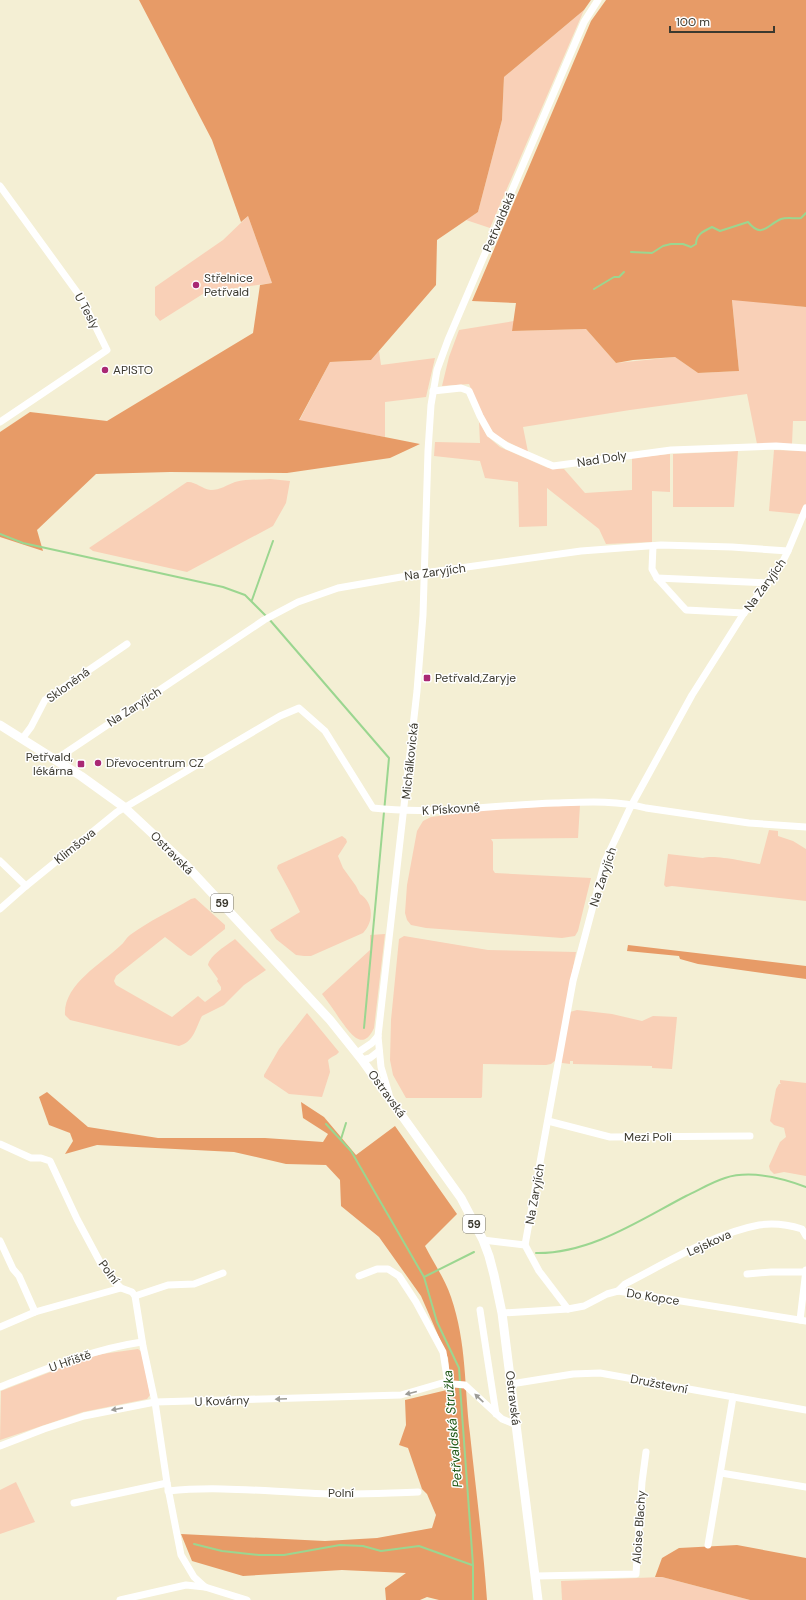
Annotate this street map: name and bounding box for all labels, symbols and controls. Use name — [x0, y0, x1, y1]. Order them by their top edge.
scale bar — [670, 8, 774, 34]
text: 100 m — [676, 14, 710, 30]
street label: Petřvaldská — [479, 190, 519, 254]
place label: Střelnice Petřvald — [204, 270, 253, 300]
marker: Střelnice Petřvald — [191, 280, 201, 290]
street label: U Tesly — [71, 290, 103, 332]
place label: APISTO — [113, 362, 153, 378]
marker: APISTO — [100, 365, 110, 375]
street label: Nad Doly — [576, 447, 628, 471]
street label: Na Zaryjích — [740, 555, 790, 615]
street label: Na Zaryjích — [403, 560, 467, 584]
street label: Skloněná — [43, 664, 93, 706]
place label: Petřvald,Zaryje — [435, 670, 516, 686]
marker: Petřvald,Zaryje — [422, 673, 432, 683]
street label: Na Zaryjích — [104, 683, 164, 730]
street label: Michálkovická — [398, 722, 422, 800]
place label: Petřvald, lékárna — [26, 749, 73, 779]
place label: Dřevocentrum CZ — [106, 755, 204, 771]
marker: Dřevocentrum CZ — [93, 758, 103, 768]
marker: Petřvald, lékárna — [76, 759, 86, 769]
street label: K Pískovně — [421, 799, 481, 819]
street label: Klimšova — [51, 824, 99, 868]
street label: Ostravská — [147, 828, 197, 878]
street label: Na Zaryjích — [586, 845, 620, 909]
road number: 59 — [211, 894, 233, 912]
street label: Ostravská — [364, 1067, 410, 1121]
street label: Mezi Poli — [624, 1129, 672, 1145]
street label: Na Zaryjích — [522, 1162, 548, 1226]
road number: 59 — [463, 1215, 485, 1233]
street label: Lejskova — [684, 1226, 734, 1260]
street label: Polní — [95, 1257, 123, 1287]
street label: Do Kopce — [625, 1285, 681, 1309]
street label: U Hřiště — [47, 1346, 93, 1376]
water label: Petřvaldská Stružka — [439, 1369, 466, 1488]
street label: Ostravská — [502, 1370, 524, 1426]
street label: Družstevní — [629, 1371, 689, 1397]
one-way arrow — [405, 1390, 417, 1396]
street label: U Kovárny — [194, 1392, 250, 1410]
one-way arrow — [474, 1394, 484, 1403]
one-way arrow — [275, 1396, 287, 1403]
one-way arrow — [111, 1407, 123, 1413]
street label: Polní — [328, 1485, 354, 1501]
street label: Aloise Blachy — [628, 1490, 650, 1564]

